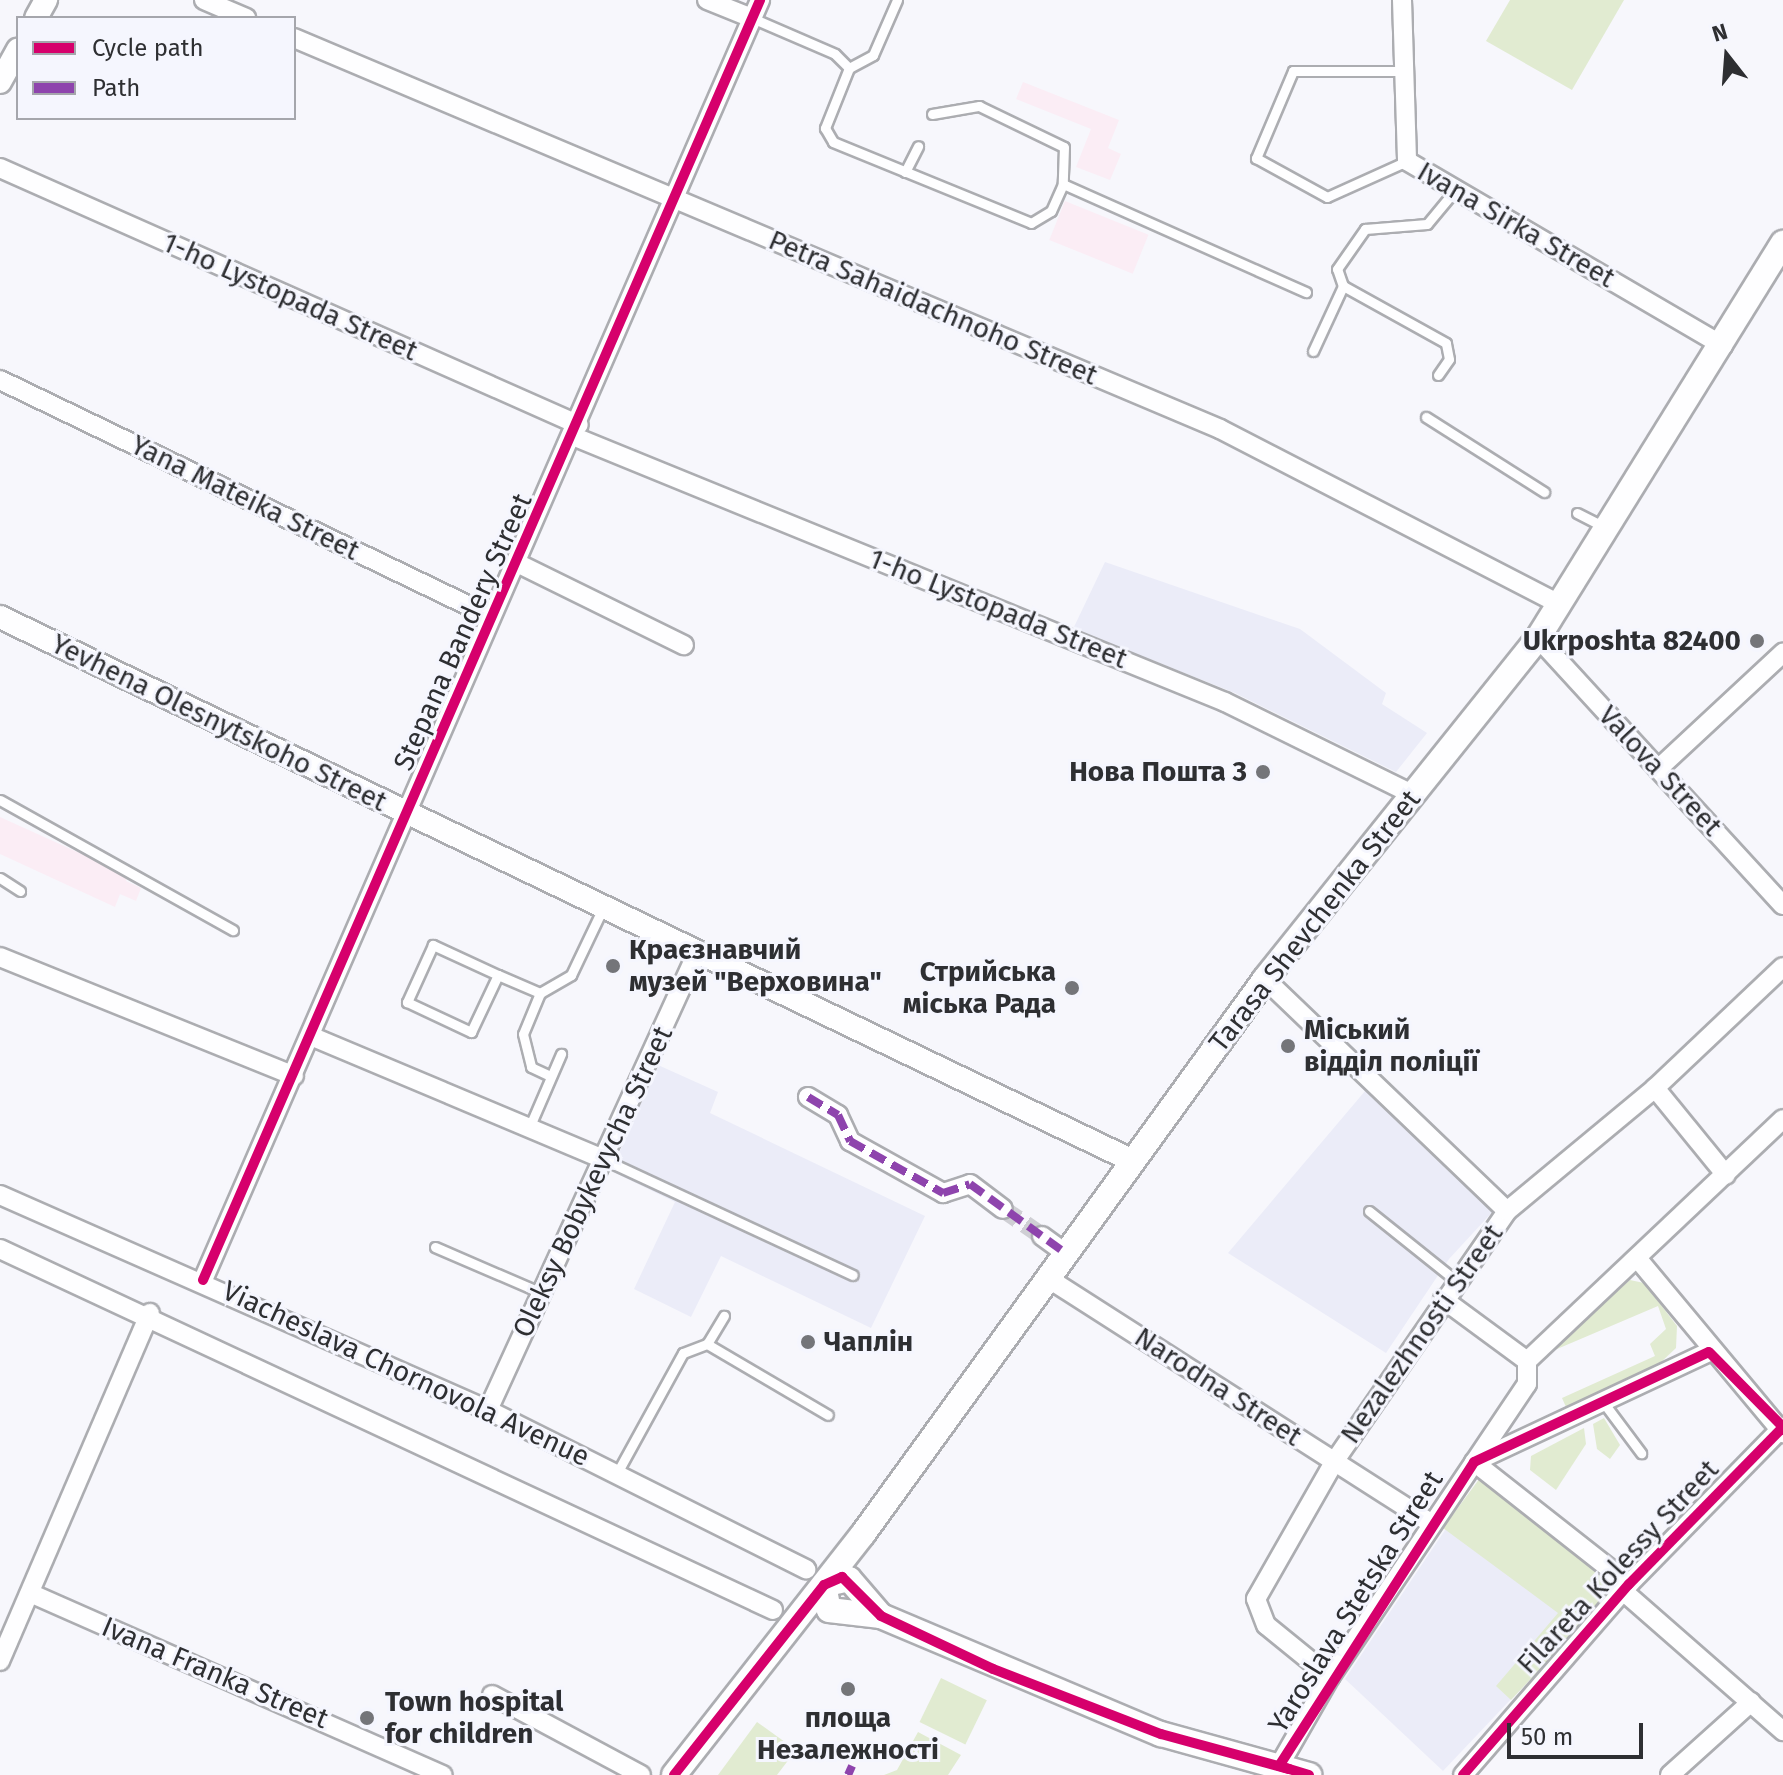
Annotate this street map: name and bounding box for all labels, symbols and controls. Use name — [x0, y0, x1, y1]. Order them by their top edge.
legend — [16, 16, 296, 120]
north arrow — [1687, 16, 1767, 96]
text: N — [1709, 18, 1731, 48]
text: Cycle path — [92, 34, 204, 62]
text: Path — [92, 74, 140, 102]
street label: Ivana Sirka Street — [1411, 155, 1621, 295]
street label: Petra Sahaidachnoho Street — [764, 223, 1102, 393]
street label: 1-ho Lystopada Street — [157, 226, 423, 368]
street label: Yana Mateika Street — [125, 428, 365, 568]
street label: Stepana Bandery Street — [387, 488, 539, 776]
street label: 1-ho Lystopada Street — [864, 542, 1132, 676]
place label: Ukrposhta 82400 — [1523, 624, 1741, 658]
street label: Yevhena Olesnytskoho Street — [46, 627, 392, 819]
marker: Ukrposhta 82400 — [1748, 632, 1766, 650]
street label: Valova Street — [1591, 699, 1729, 843]
place label: Нова Пошта 3 — [1069, 755, 1247, 789]
marker: Нова Пошта 3 — [1254, 763, 1272, 781]
street label: Tarasa Shevchenka Street — [1202, 783, 1428, 1059]
place label: Краєзнавчий музей "Верховина" — [629, 933, 882, 999]
place label: Стрийська міська Рада — [903, 955, 1056, 1021]
marker: Краєзнавчий музей "Верховина" — [604, 957, 622, 975]
marker: Стрийська міська Рада — [1063, 979, 1081, 997]
place label: Міський відділ поліції — [1304, 1013, 1479, 1079]
street label: Oleksy Bobykevycha Street — [506, 1021, 680, 1343]
marker: Міський відділ поліції — [1279, 1037, 1297, 1055]
street label: Nezalezhnosti Street — [1334, 1218, 1510, 1450]
street label: Viacheslava Chornovola Avenue — [217, 1274, 595, 1474]
street label: Narodna Street — [1128, 1321, 1308, 1453]
place label: Чаплін — [824, 1325, 913, 1359]
marker: Чаплін — [799, 1333, 817, 1351]
street label: Filareta Kolessy Street — [1510, 1453, 1726, 1681]
street label: Yaroslava Stetska Street — [1262, 1465, 1450, 1739]
street label: Ivana Franka Street — [97, 1610, 333, 1736]
marker: площа Незалежності — [839, 1680, 857, 1698]
place label: Town hospital for children — [385, 1685, 563, 1751]
place label: площа Незалежності — [757, 1701, 939, 1767]
marker: Town hospital for children — [356, 1707, 378, 1729]
scale bar — [1511, 1707, 1647, 1757]
text: 50 m — [1521, 1723, 1573, 1751]

